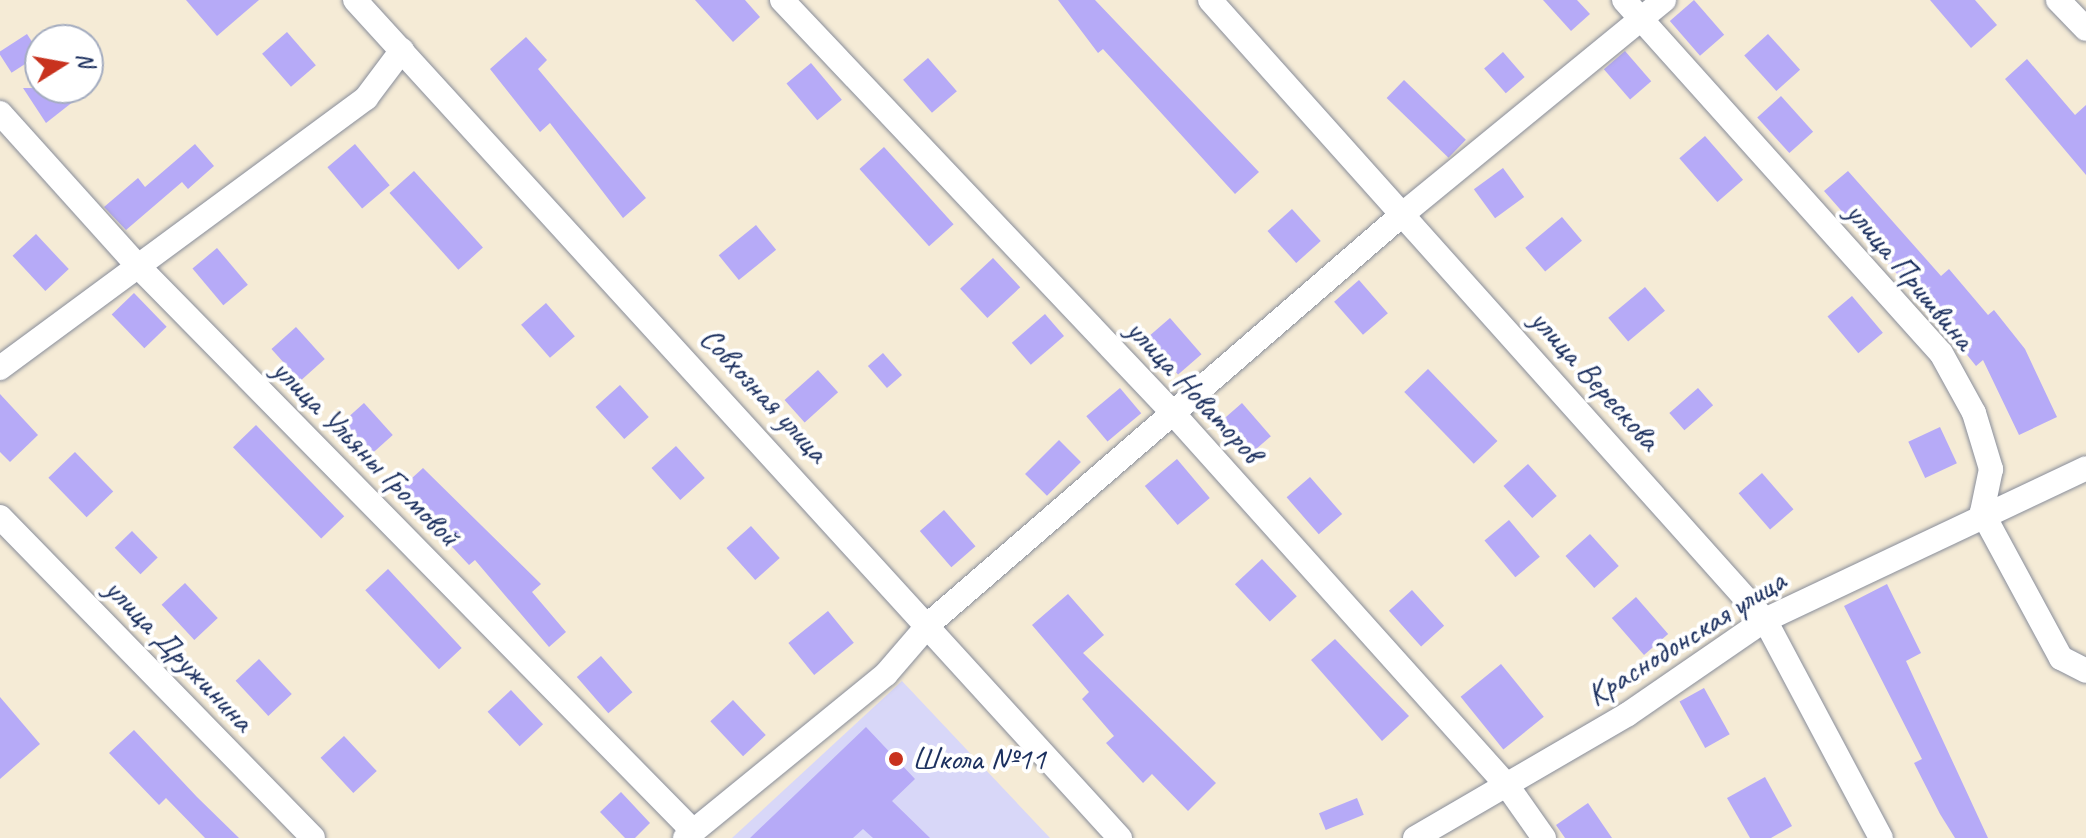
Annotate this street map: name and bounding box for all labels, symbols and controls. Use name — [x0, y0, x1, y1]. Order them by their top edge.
north arrow — [24, 24, 104, 104]
text: N — [71, 50, 101, 69]
street label: улица Пришвина — [1838, 195, 1982, 357]
street label: улица Верескова — [1522, 302, 1668, 458]
street label: улица Новаторов — [1117, 310, 1271, 472]
street label: Совхозная улица — [691, 318, 837, 472]
street label: улица Ульяны Громовой — [264, 351, 468, 555]
street label: Краснодонская улица — [1578, 561, 1794, 715]
street label: улица Дружинина — [97, 571, 261, 739]
place label: Школа №11 — [912, 740, 1046, 778]
marker: Школа №11 — [887, 750, 905, 768]

